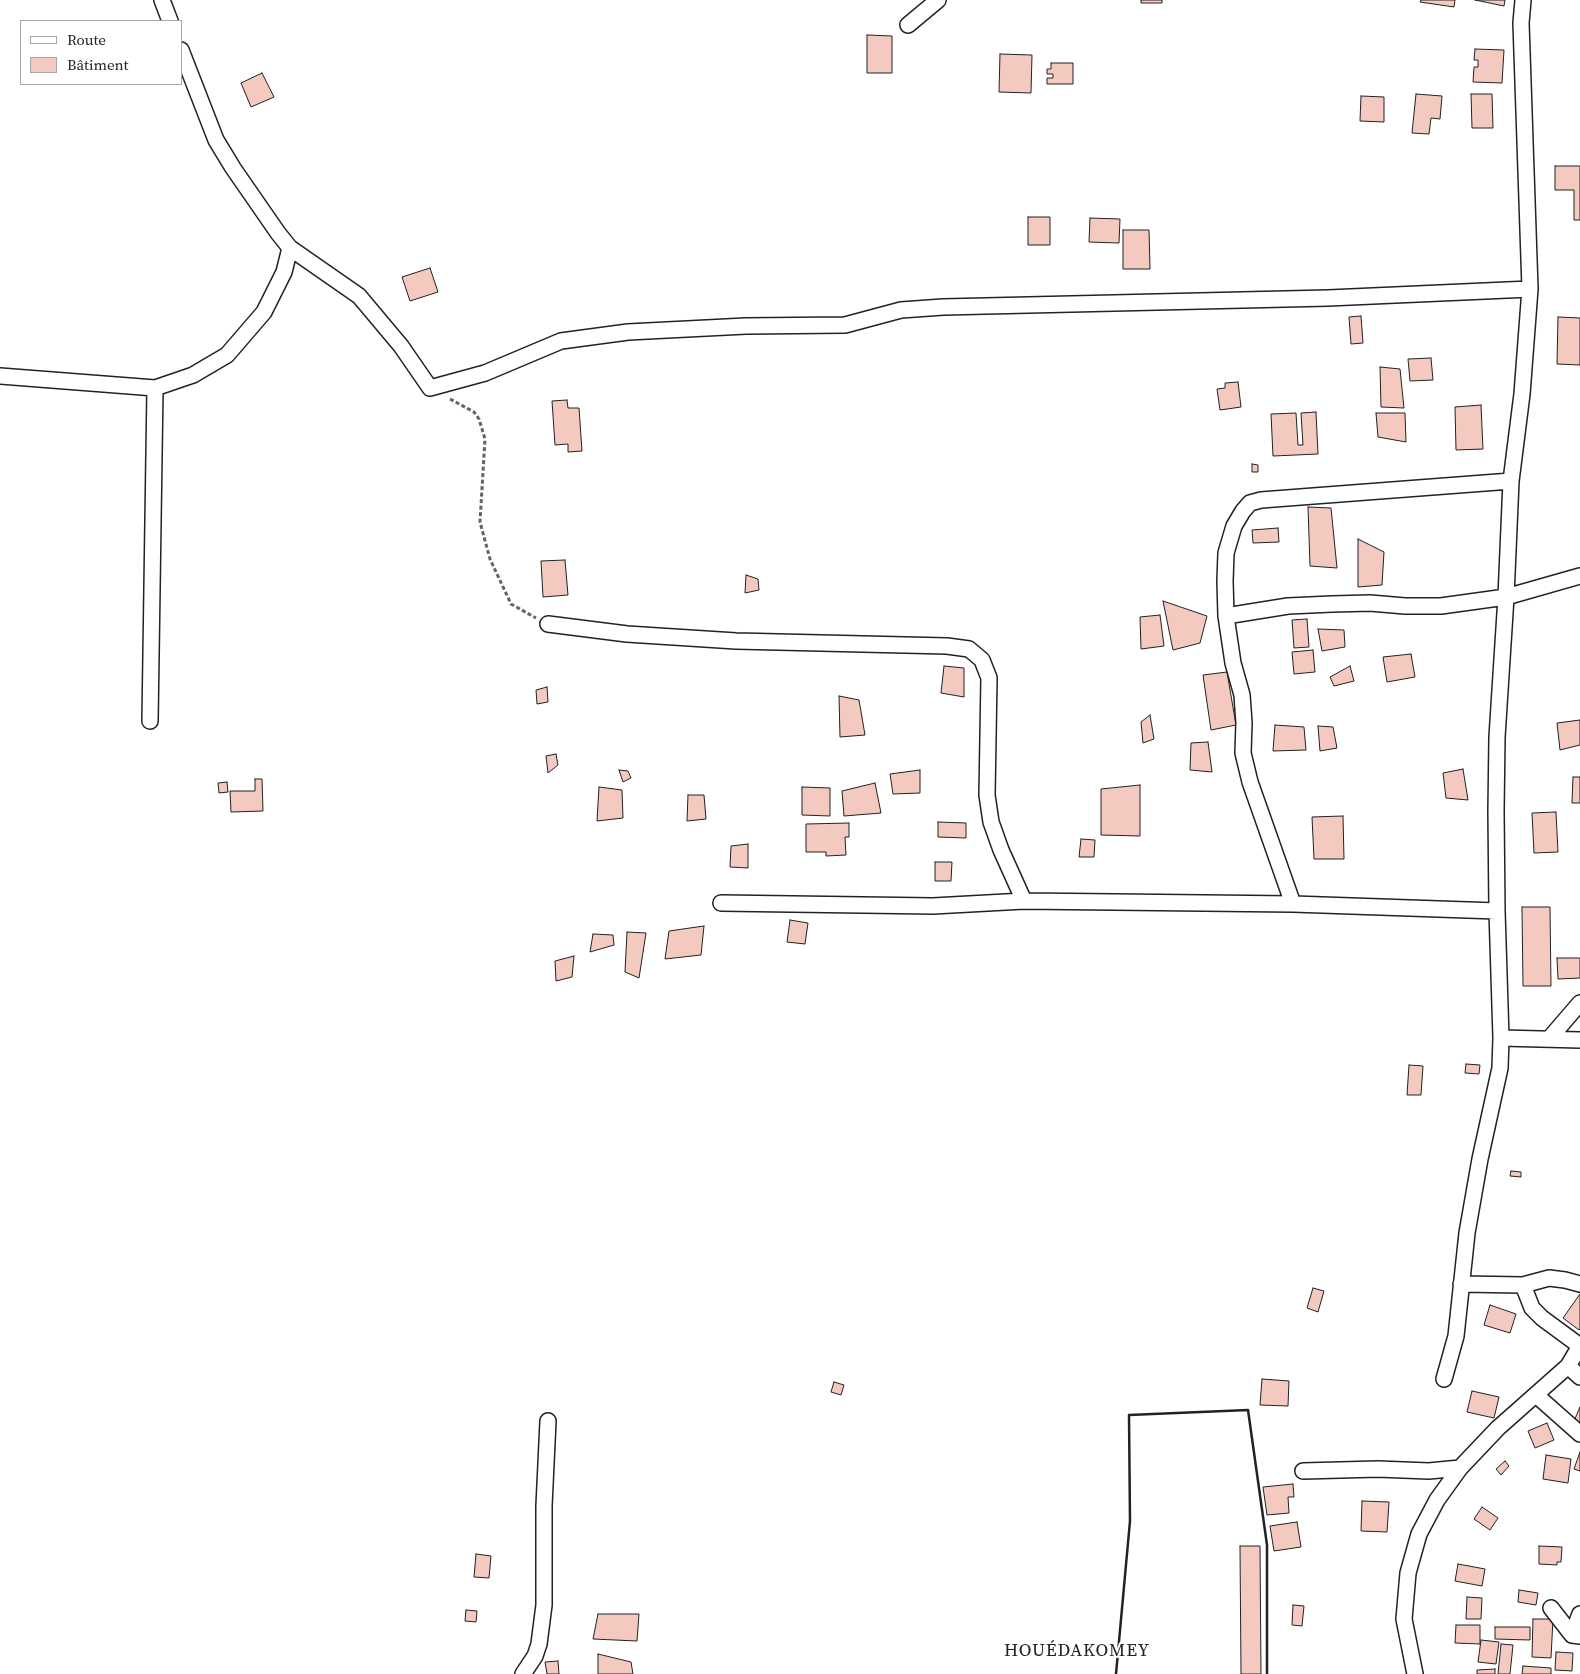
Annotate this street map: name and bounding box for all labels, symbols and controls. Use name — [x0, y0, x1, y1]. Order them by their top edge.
legend — [20, 20, 182, 85]
text: Route — [67, 29, 106, 50]
text: Bâtiment — [67, 54, 128, 75]
district label: HOUÉDAKOMEY — [1003, 1640, 1151, 1662]

